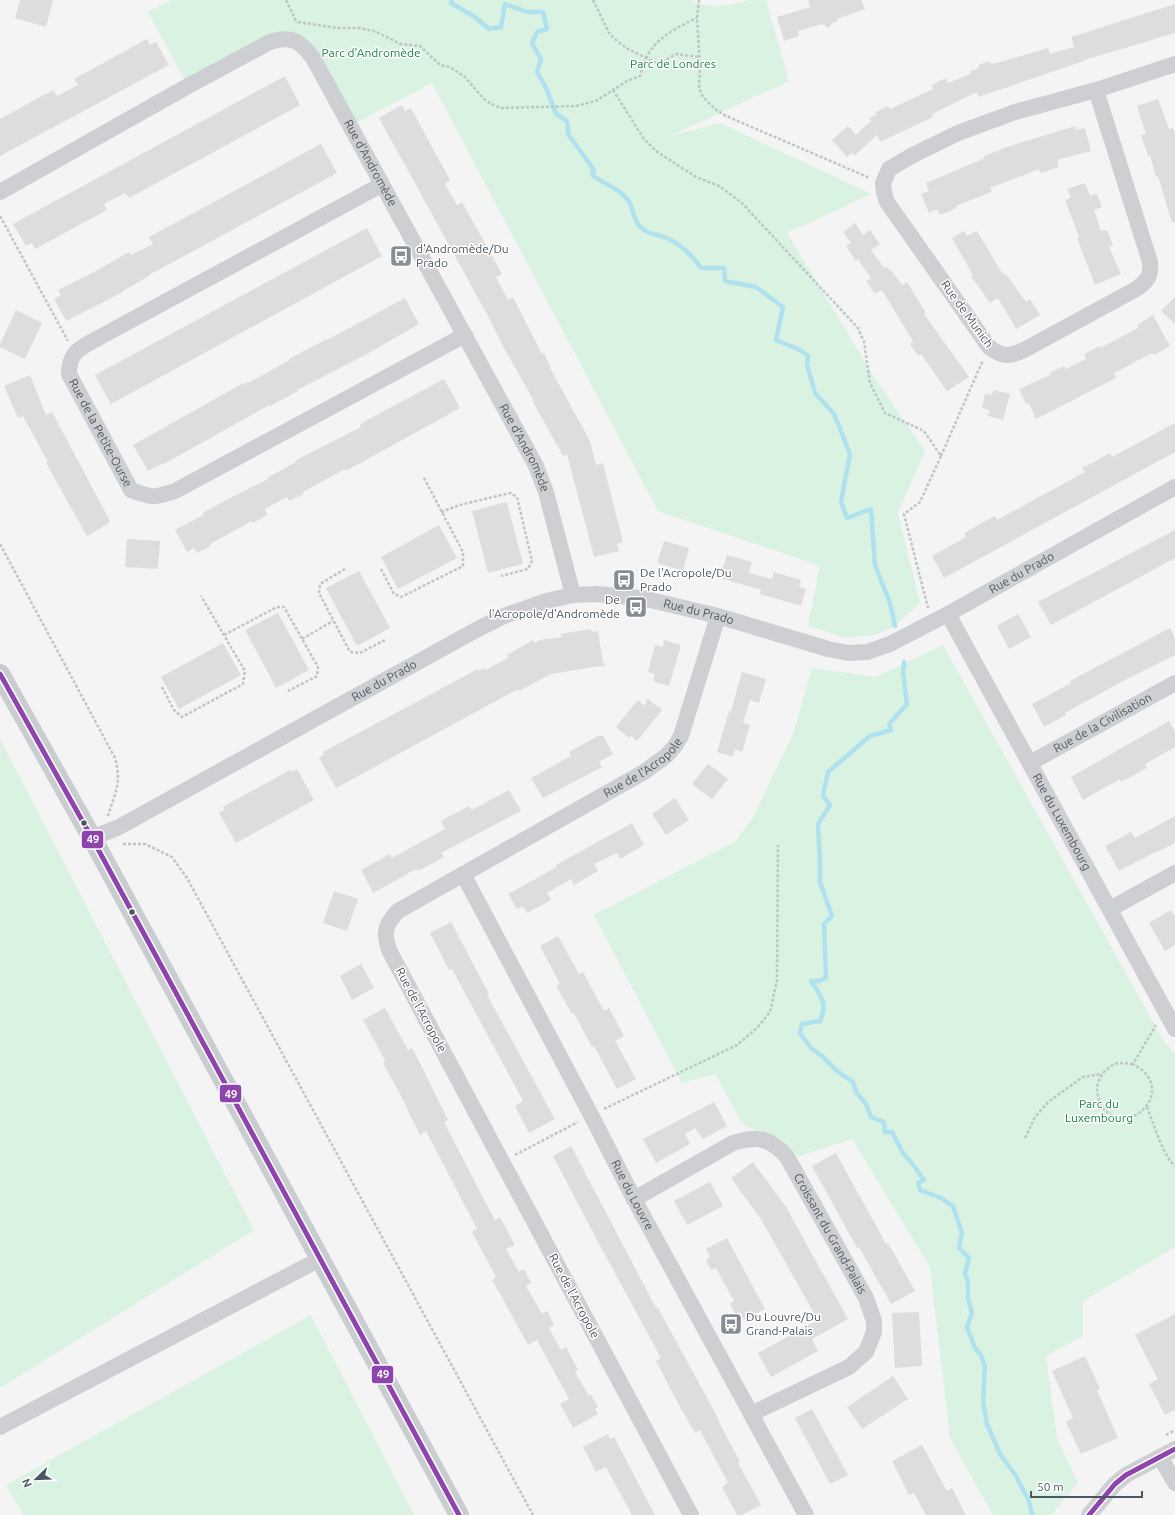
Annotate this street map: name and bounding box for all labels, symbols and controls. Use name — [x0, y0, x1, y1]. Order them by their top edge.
park label: Parc d'Andromède — [321, 46, 421, 59]
park label: Parc de Londres — [630, 57, 716, 70]
street label: Rue d'Andromède — [342, 117, 400, 208]
place label: d'Andromède/Du Prado — [416, 242, 509, 269]
bus stop icon: d'Andromède/Du Prado — [388, 243, 414, 269]
street label: Rue de Munich — [939, 278, 996, 350]
street label: Rue de la Petite-Ourse — [67, 376, 135, 489]
street label: Rue d'Andromède — [497, 401, 552, 493]
street label: Rue du Prado — [987, 549, 1056, 596]
place label: De l'Acropole/Du Prado — [640, 566, 732, 593]
bus stop icon: De l'Acropole/Du Prado — [611, 567, 637, 593]
place label: De l'Acropole/d'Andromède — [489, 593, 620, 620]
bus stop icon: De l'Acropole/d'Andromède — [623, 594, 649, 620]
street label: Rue du Prado — [662, 596, 736, 626]
street label: Rue du Prado — [349, 657, 419, 703]
street label: Rue de la Civilisation — [1051, 690, 1154, 755]
street label: Rue de l'Acropole — [601, 735, 684, 800]
street label: Rue du Luxembourg — [1030, 771, 1094, 872]
unlabelled marker — [79, 818, 89, 828]
line badge: 49 — [81, 830, 104, 849]
text: 49 — [87, 833, 99, 845]
unlabelled marker — [127, 907, 137, 917]
street label: Rue de l'Acropole — [394, 965, 449, 1054]
line badge: 49 — [219, 1084, 242, 1103]
text: 49 — [225, 1088, 237, 1100]
park label: Parc du Luxembourg — [1065, 1097, 1133, 1124]
street label: Rue du Louvre — [609, 1158, 657, 1232]
street label: Croissant du Grand-Palais — [791, 1171, 869, 1296]
street label: Rue de l'Acropole — [547, 1251, 602, 1340]
place label: Du Louvre/Du Grand-Palais — [746, 1310, 821, 1337]
bus stop icon: Du Louvre/Du Grand-Palais — [718, 1311, 744, 1337]
line badge: 49 — [371, 1365, 394, 1384]
text: 49 — [377, 1368, 389, 1380]
north arrow — [16, 1459, 56, 1499]
scale bar — [1031, 1473, 1142, 1499]
text: N — [20, 1477, 34, 1489]
text: 50 m — [1037, 1480, 1064, 1493]

